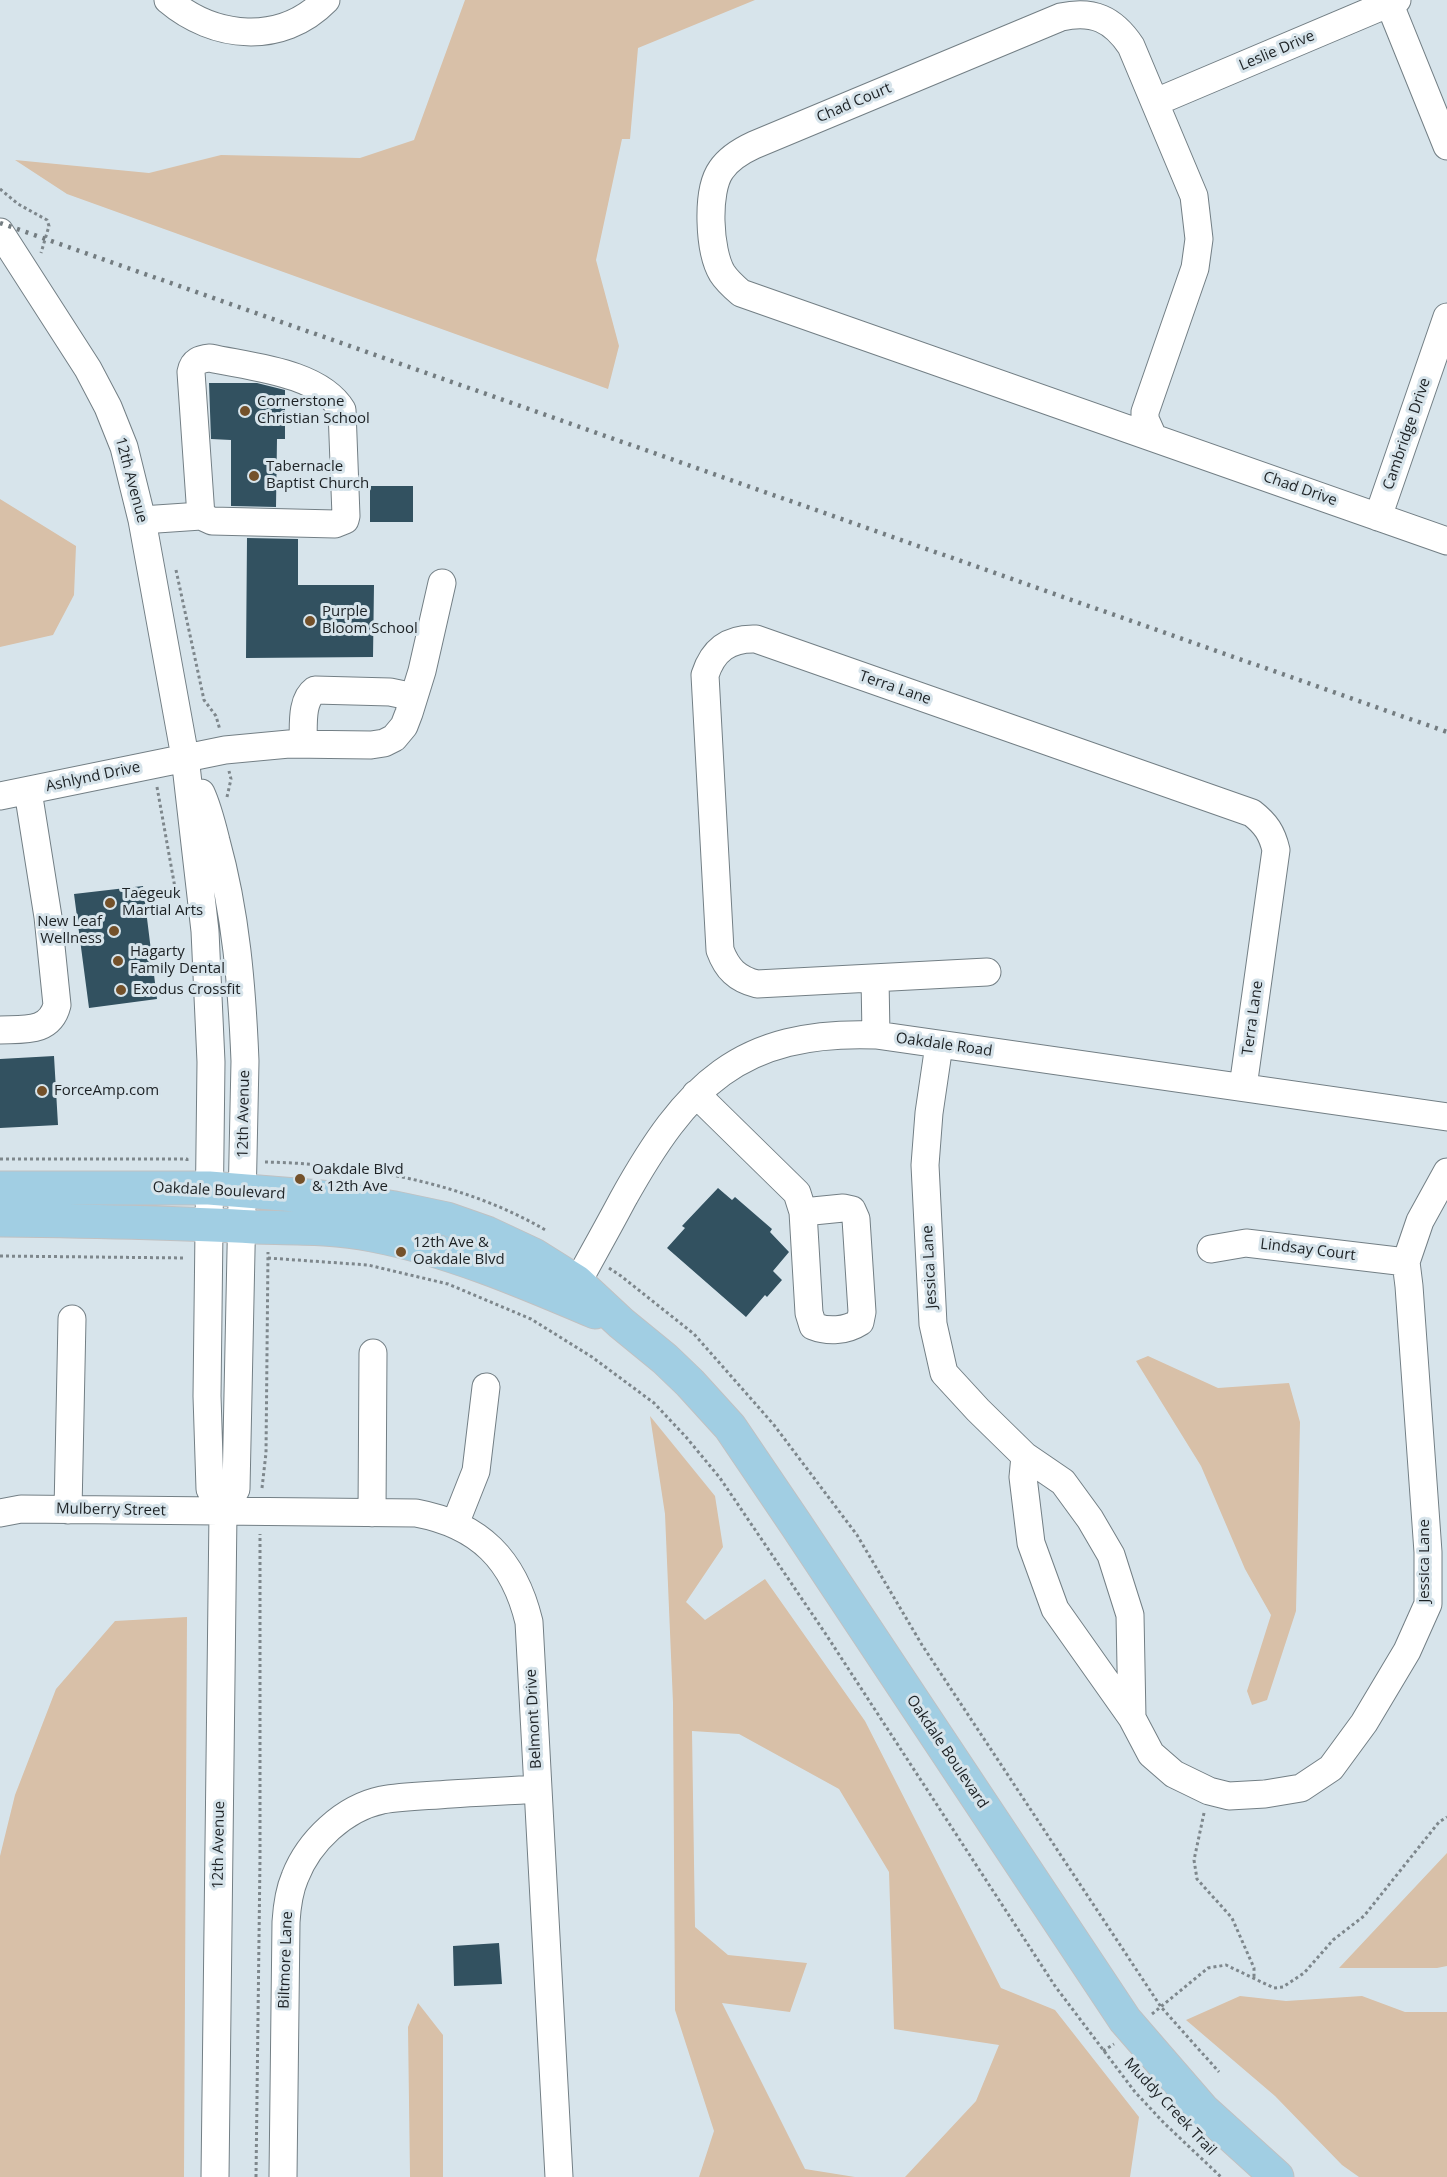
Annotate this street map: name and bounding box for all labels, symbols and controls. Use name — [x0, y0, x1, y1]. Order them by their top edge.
street label: Leslie Drive — [1237, 27, 1317, 75]
street label: Chad Court — [814, 79, 894, 127]
street label: Cambridge Drive — [1379, 376, 1435, 492]
place label: Cornerstone Christian School — [257, 393, 370, 428]
marker: Cornerstone Christian School — [238, 404, 252, 418]
street label: 12th Avenue — [111, 435, 151, 525]
place label: Tabernacle Baptist Church — [266, 458, 369, 493]
street label: Chad Drive — [1261, 468, 1339, 510]
marker: Tabernacle Baptist Church — [247, 469, 261, 483]
place label: Purple Bloom School — [322, 603, 418, 638]
marker: Purple Bloom School — [303, 614, 317, 628]
street label: Terra Lane — [857, 667, 933, 709]
street label: Ashlynd Drive — [44, 758, 142, 796]
place label: Taegeuk Martial Arts — [122, 885, 203, 920]
marker: Taegeuk Martial Arts — [103, 896, 117, 910]
place label: New Leaf Wellness — [37, 913, 102, 948]
marker: New Leaf Wellness — [107, 924, 121, 938]
place label: Hagarty Family Dental — [130, 943, 225, 978]
marker: Hagarty Family Dental — [111, 954, 125, 968]
street label: Terra Lane — [1239, 980, 1267, 1056]
place label: Exodus Crossfit — [133, 981, 241, 999]
marker: Exodus Crossfit — [114, 983, 128, 997]
street label: Oakdale Road — [895, 1029, 993, 1061]
street label: 12th Avenue — [234, 1070, 254, 1158]
place label: ForceAmp.com — [54, 1082, 159, 1100]
marker: ForceAmp.com — [35, 1084, 49, 1098]
place label: Oakdale Blvd & 12th Ave — [312, 1161, 404, 1196]
marker: Oakdale Blvd & 12th Ave — [293, 1172, 307, 1186]
street label: Oakdale Boulevard — [152, 1179, 286, 1203]
street label: Jessica Lane — [919, 1225, 941, 1309]
place label: 12th Ave & Oakdale Blvd — [413, 1234, 505, 1269]
street label: Lindsay Court — [1259, 1235, 1357, 1265]
marker: 12th Ave & Oakdale Blvd — [394, 1245, 408, 1259]
street label: Mulberry Street — [56, 1500, 166, 1520]
street label: Jessica Lane — [1416, 1519, 1434, 1603]
street label: Belmont Drive — [522, 1669, 546, 1769]
street label: Oakdale Boulevard — [902, 1692, 992, 1812]
street label: 12th Avenue — [209, 1801, 229, 1889]
street label: Biltmore Lane — [275, 1911, 297, 2009]
street label: Muddy Creek Trail — [1120, 2054, 1220, 2160]

